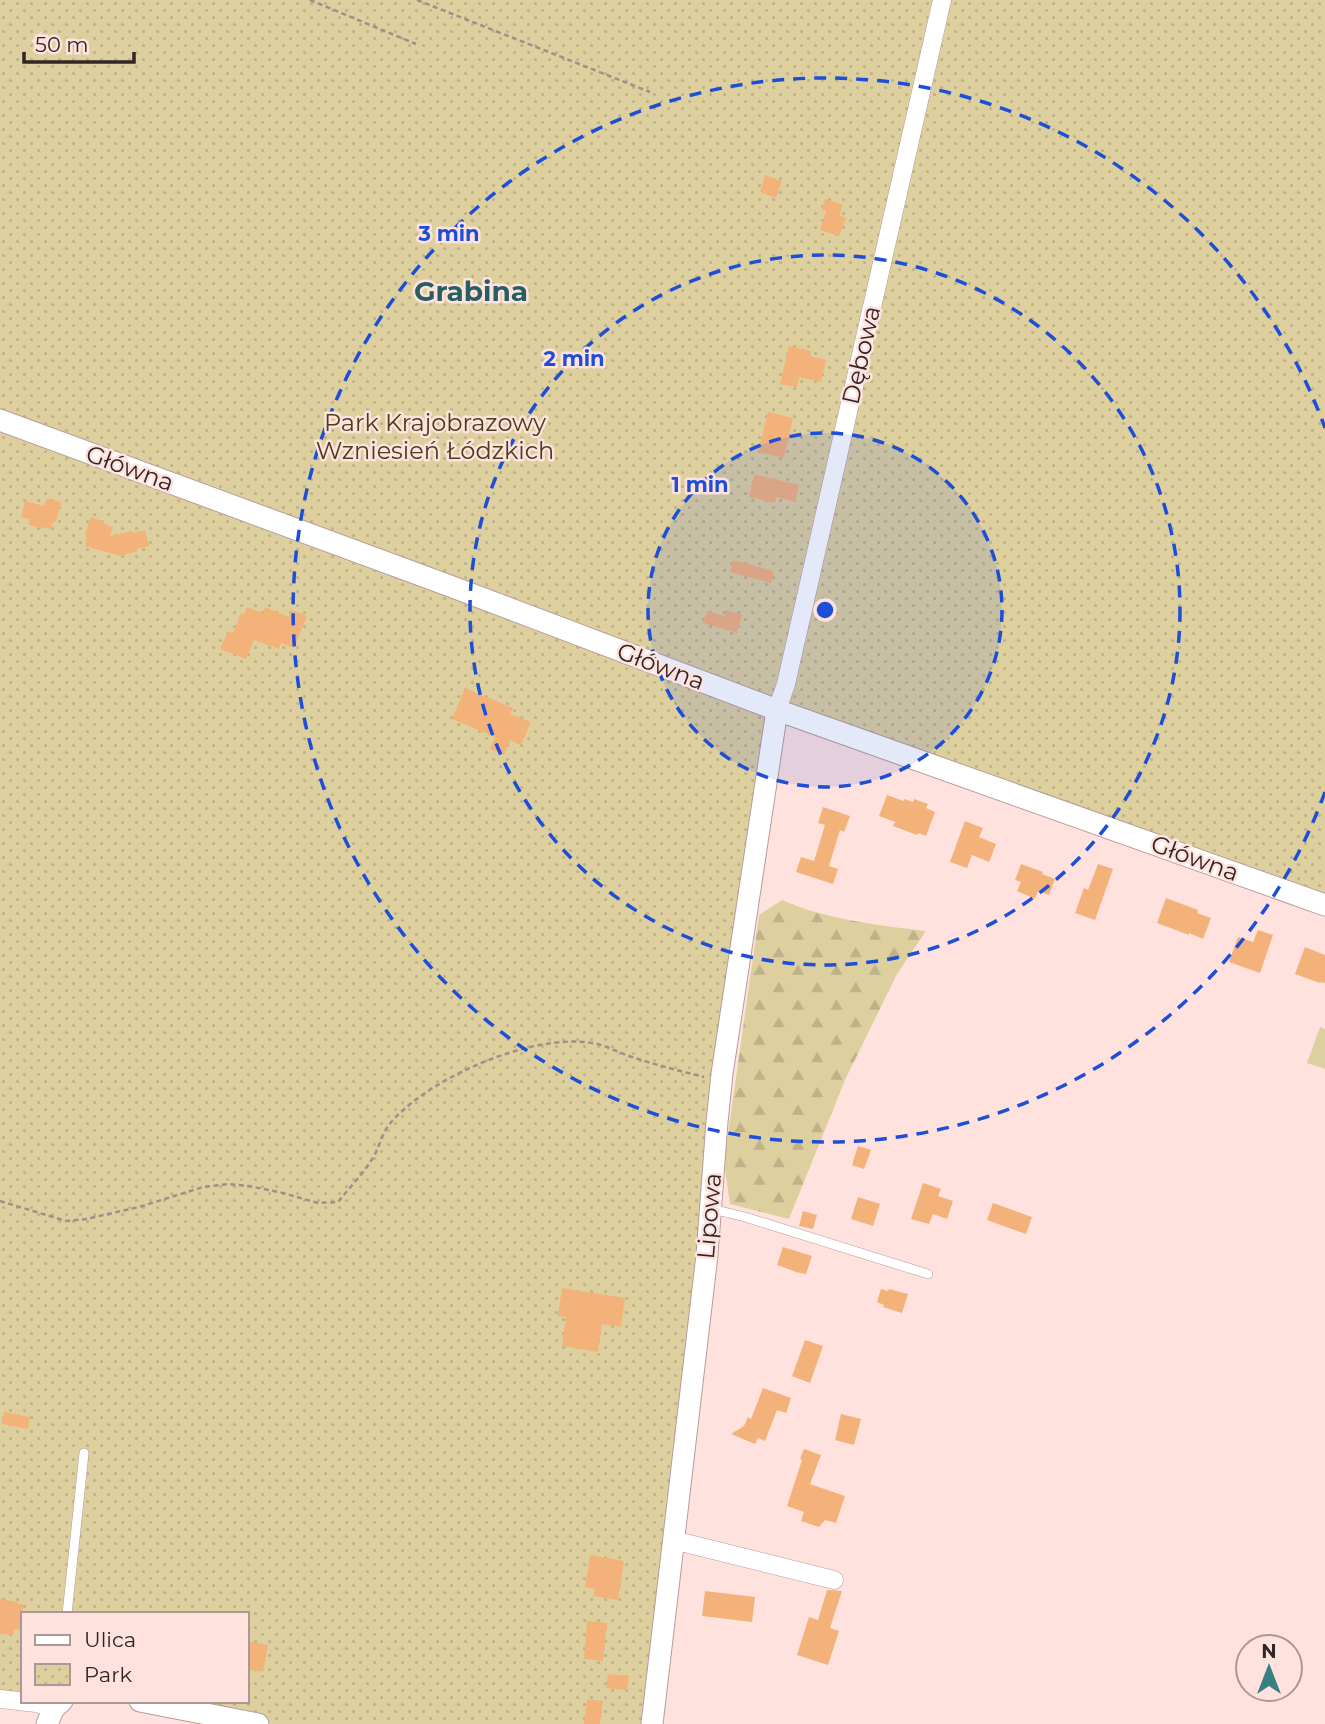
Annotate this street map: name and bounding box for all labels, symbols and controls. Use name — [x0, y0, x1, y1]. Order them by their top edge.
scale bar — [24, 21, 135, 65]
text: 50 m — [35, 32, 89, 57]
text: 3 min — [417, 221, 480, 246]
district label: Grabina — [414, 274, 528, 308]
street label: Dębowa — [836, 303, 886, 407]
text: 2 min — [543, 346, 605, 371]
park label: Park Krajobrazowy Wzniesień Łódzkich — [316, 408, 554, 465]
street label: Główna — [82, 439, 178, 497]
text: 1 min — [671, 472, 729, 497]
centre of rings — [813, 598, 837, 622]
street label: Główna — [613, 636, 709, 696]
street label: Główna — [1147, 829, 1243, 887]
street label: Lipowa — [691, 1172, 727, 1260]
legend — [21, 1612, 248, 1703]
text: Ulica — [84, 1627, 136, 1652]
north arrow — [1234, 1633, 1304, 1703]
text: N — [1261, 1640, 1277, 1663]
text: Park — [84, 1662, 132, 1687]

